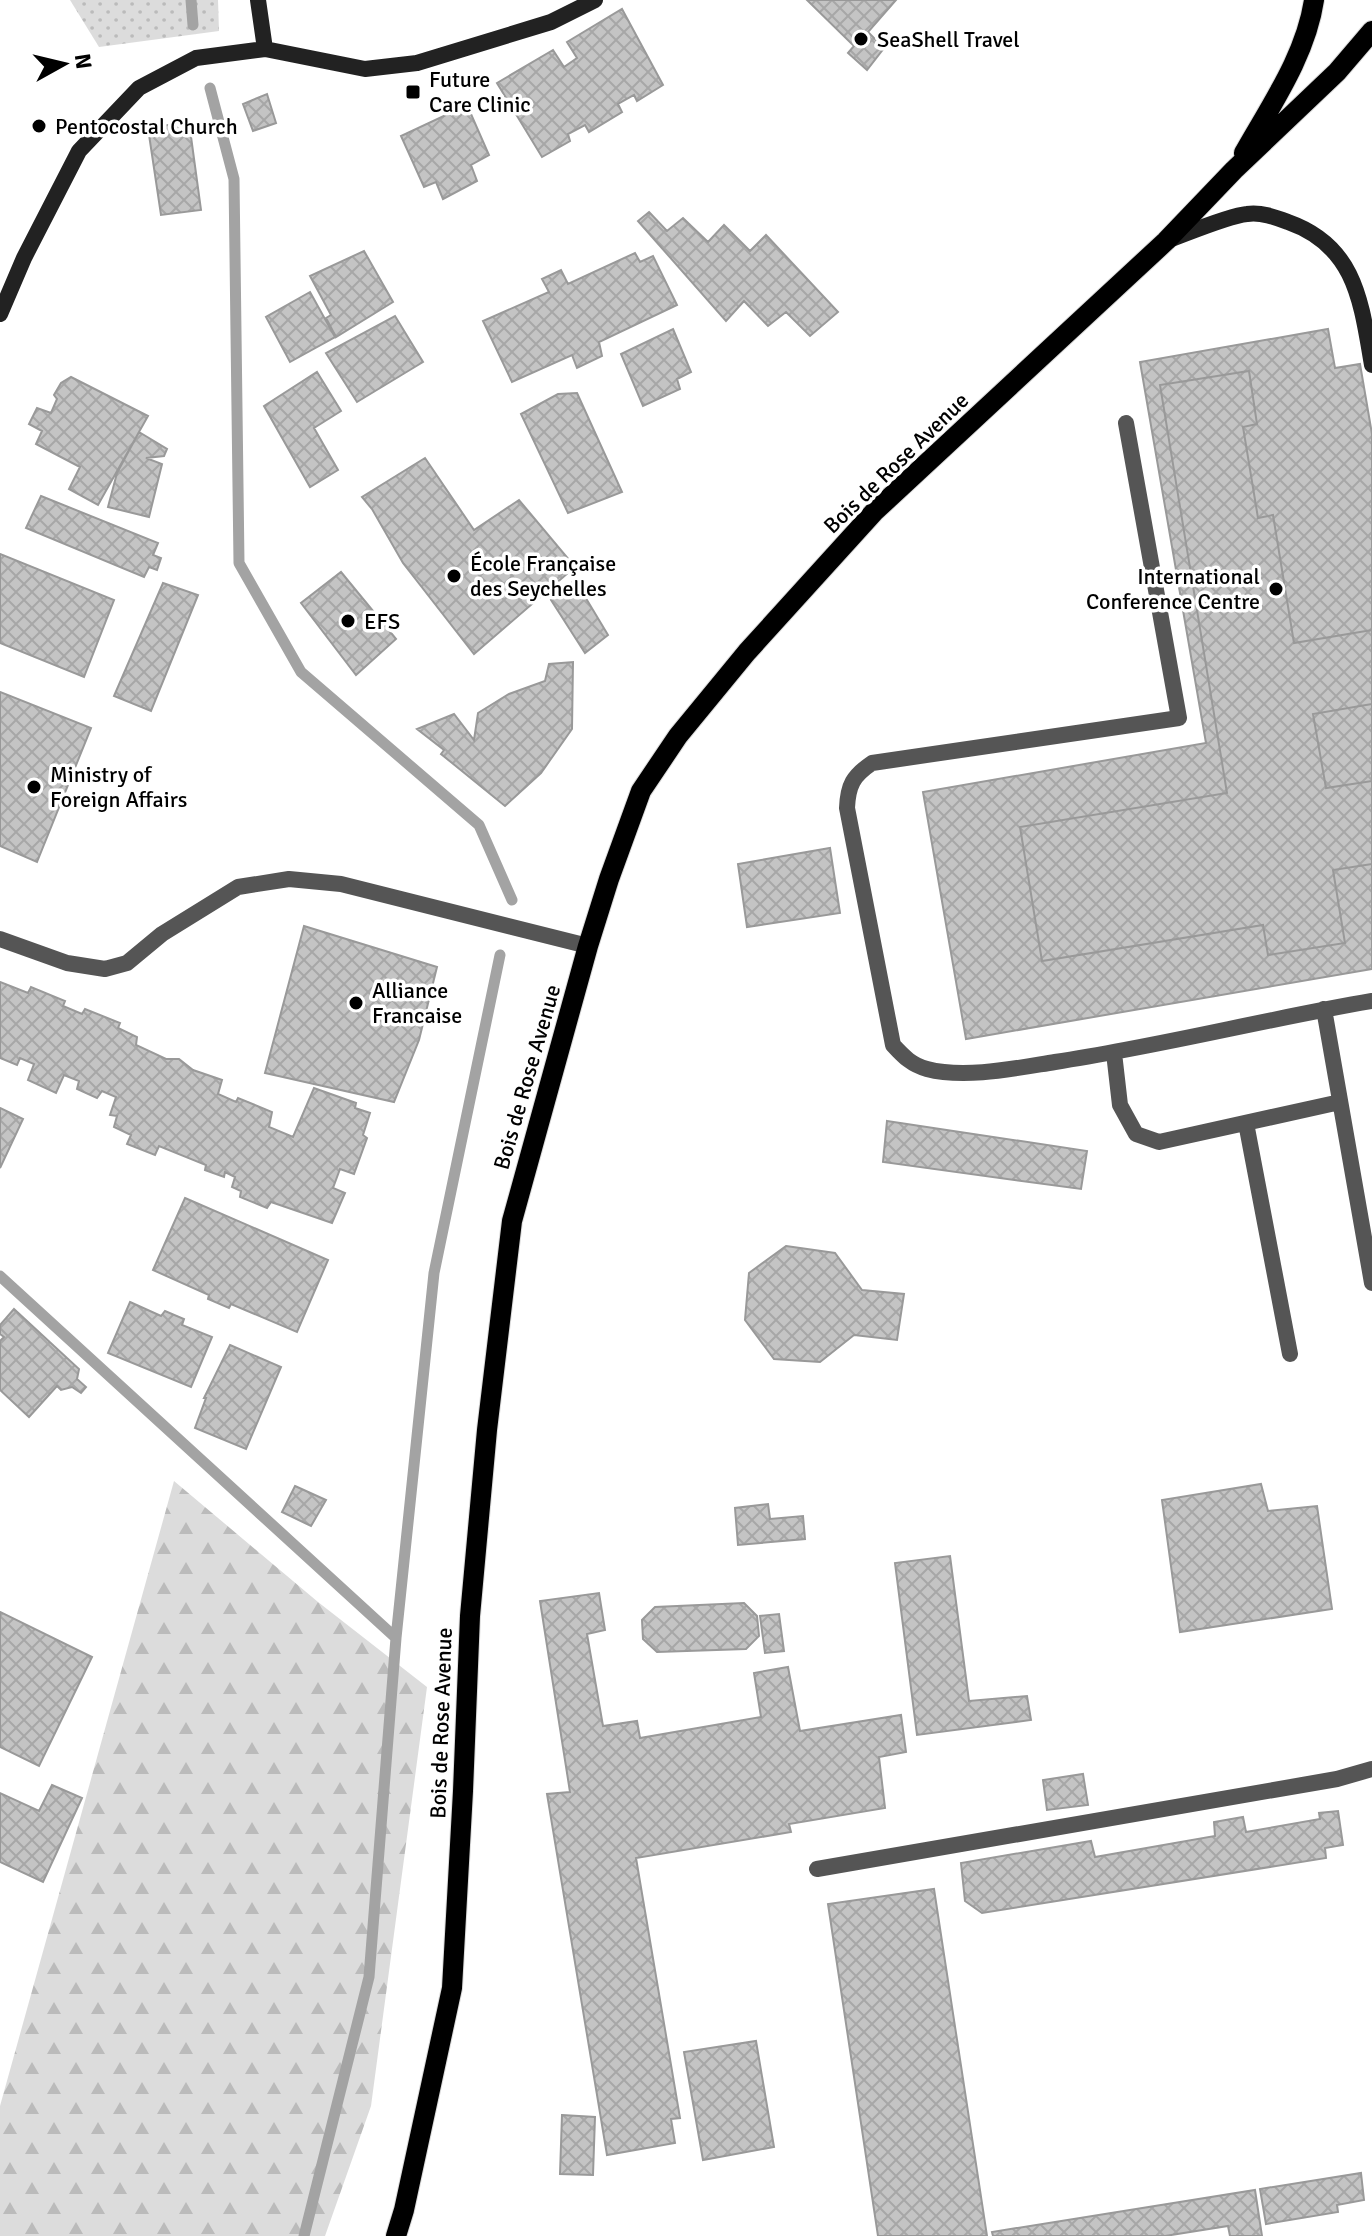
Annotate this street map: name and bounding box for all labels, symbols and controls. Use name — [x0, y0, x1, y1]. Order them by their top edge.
north arrow — [24, 24, 104, 104]
place label: SeaShell Travel — [877, 26, 1020, 53]
marker: SeaShell Travel — [852, 30, 870, 48]
text: N — [69, 52, 98, 71]
place label: Future Care Clinic — [429, 66, 531, 118]
marker: Future Care Clinic — [404, 83, 422, 101]
place label: Pentocostal Church — [55, 113, 238, 140]
marker: Pentocostal Church — [30, 117, 48, 135]
street label: Bois de Rose Avenue — [818, 387, 974, 539]
place label: École Française des Seychelles — [470, 550, 616, 602]
place label: International Conference Centre — [1086, 563, 1260, 615]
marker: École Française des Seychelles — [445, 567, 463, 585]
marker: International Conference Centre — [1267, 580, 1285, 598]
place label: EFS — [364, 608, 400, 635]
marker: EFS — [339, 612, 357, 630]
place label: Ministry of Foreign Affairs — [50, 761, 187, 813]
marker: Ministry of Foreign Affairs — [25, 778, 43, 796]
place label: Alliance Francaise — [372, 977, 462, 1029]
street label: Bois de Rose Avenue — [488, 981, 566, 1173]
marker: Alliance Francaise — [347, 994, 365, 1012]
street label: Bois de Rose Avenue — [424, 1627, 458, 1819]

